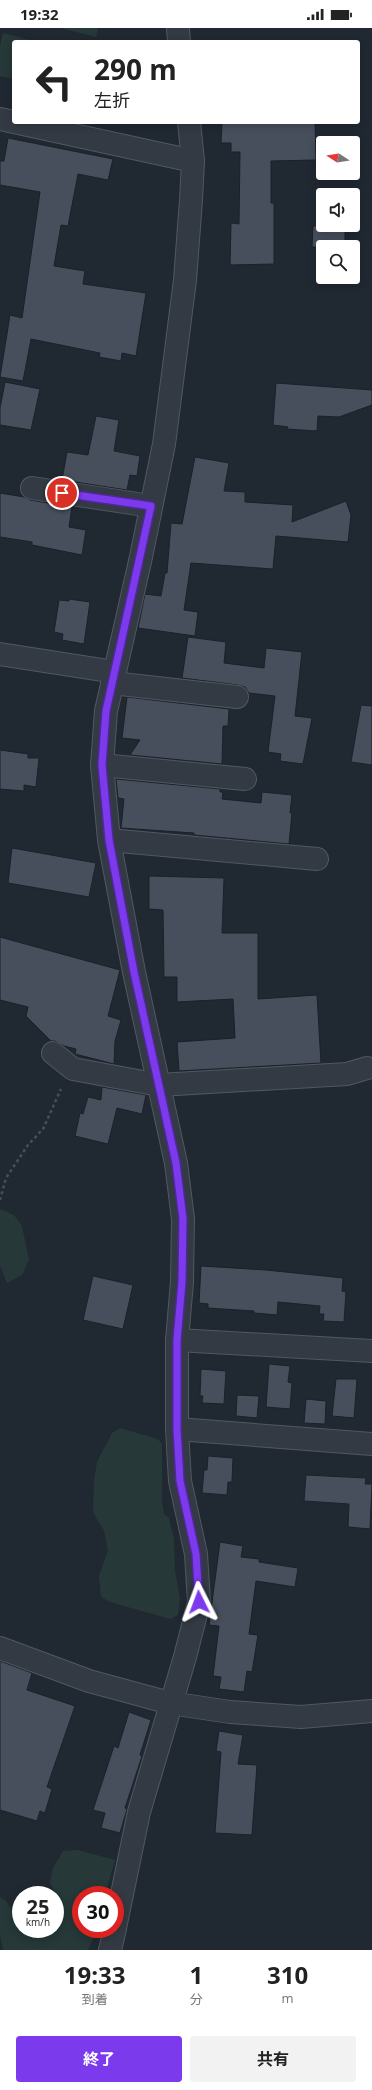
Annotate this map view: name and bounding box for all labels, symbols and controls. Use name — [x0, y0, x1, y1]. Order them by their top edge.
text: 19:32 — [20, 4, 59, 24]
text: 290 m — [94, 50, 177, 88]
icon: left — [28, 56, 80, 108]
text: 左折 — [94, 88, 130, 112]
north arrow — [316, 136, 360, 180]
map controls — [316, 136, 360, 284]
button: sound — [316, 188, 360, 232]
button: search — [316, 240, 360, 284]
pin — [45, 476, 79, 510]
icon: arrive — [51, 482, 73, 504]
position arrow — [178, 1581, 220, 1623]
speed limit sign: 30 — [72, 1886, 124, 1938]
text: 25 — [27, 1893, 49, 1920]
text: km/h — [26, 1915, 50, 1929]
text: 19:33 — [64, 1958, 126, 1991]
text: 1 — [189, 1958, 203, 1991]
text: 310 — [267, 1958, 308, 1991]
text: m — [282, 1989, 294, 2007]
text: 到着 — [82, 1990, 108, 2008]
text: 分 — [190, 1990, 203, 2008]
button: 終了 — [16, 2036, 182, 2082]
button: 共有 — [190, 2036, 356, 2082]

